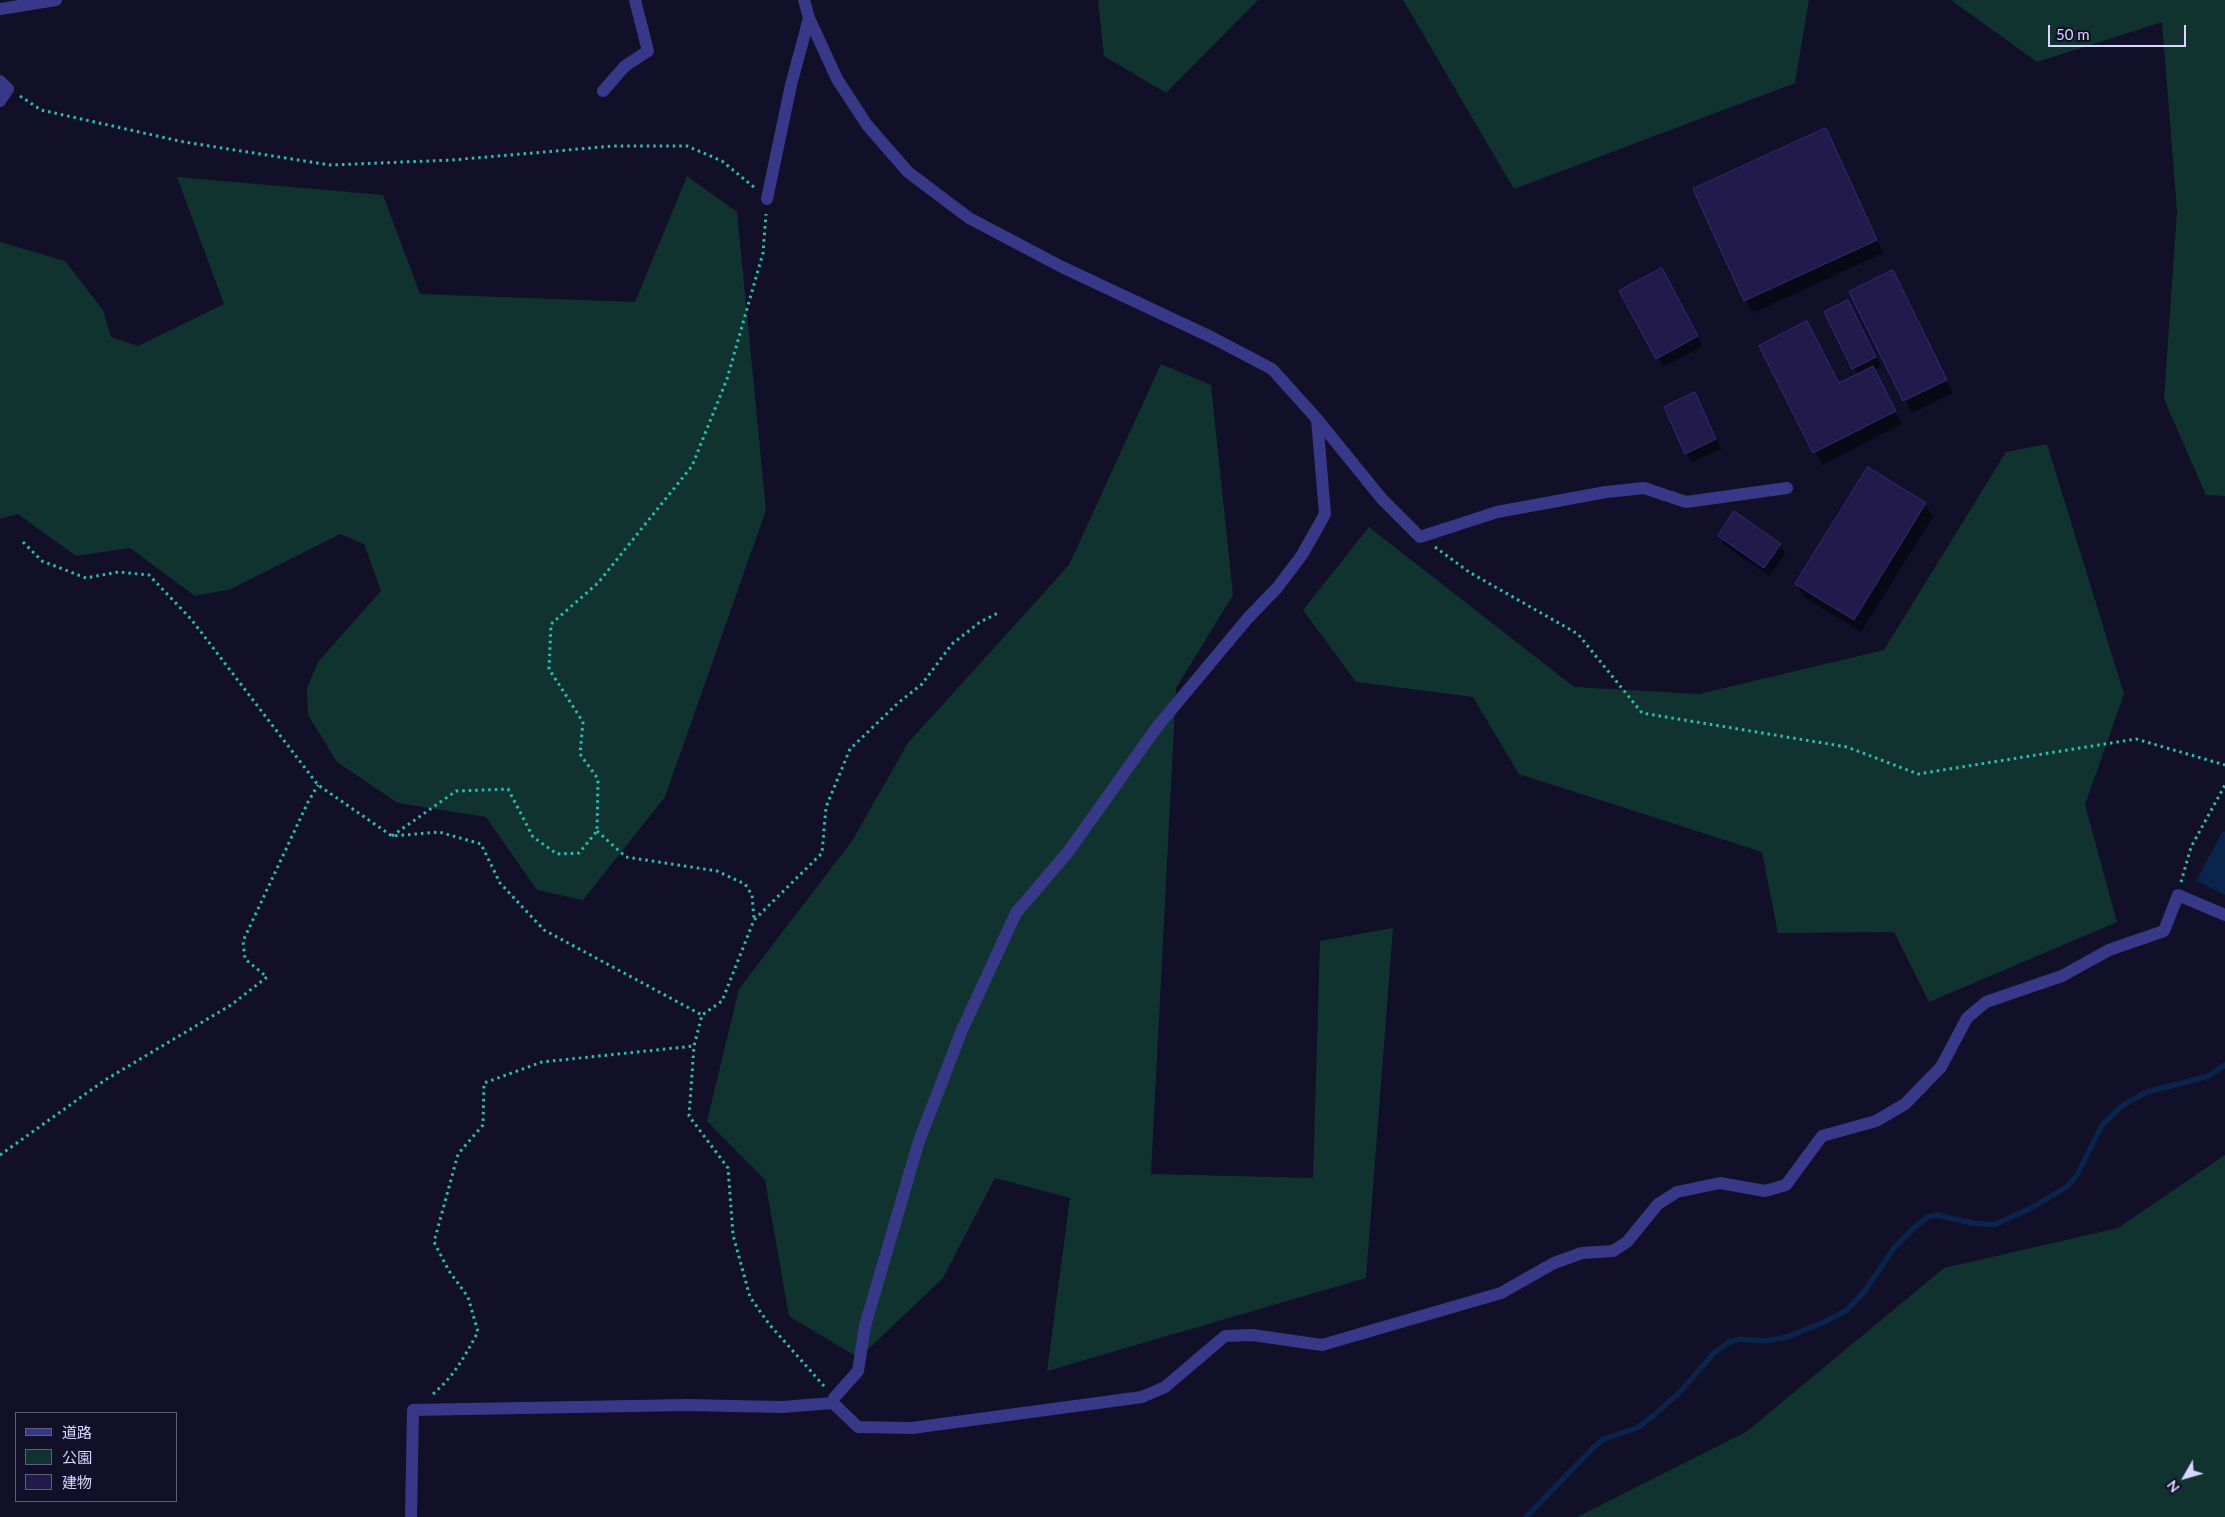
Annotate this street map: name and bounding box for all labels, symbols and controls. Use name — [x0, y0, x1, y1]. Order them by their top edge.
scale bar — [2050, 15, 2188, 47]
text: 50 m — [2056, 25, 2090, 43]
legend — [15, 1412, 178, 1502]
text: 道路 — [62, 1423, 92, 1441]
text: 公園 — [62, 1448, 92, 1466]
north arrow — [2160, 1452, 2210, 1502]
text: 建物 — [62, 1473, 92, 1491]
text: N — [2163, 1477, 2183, 1496]

